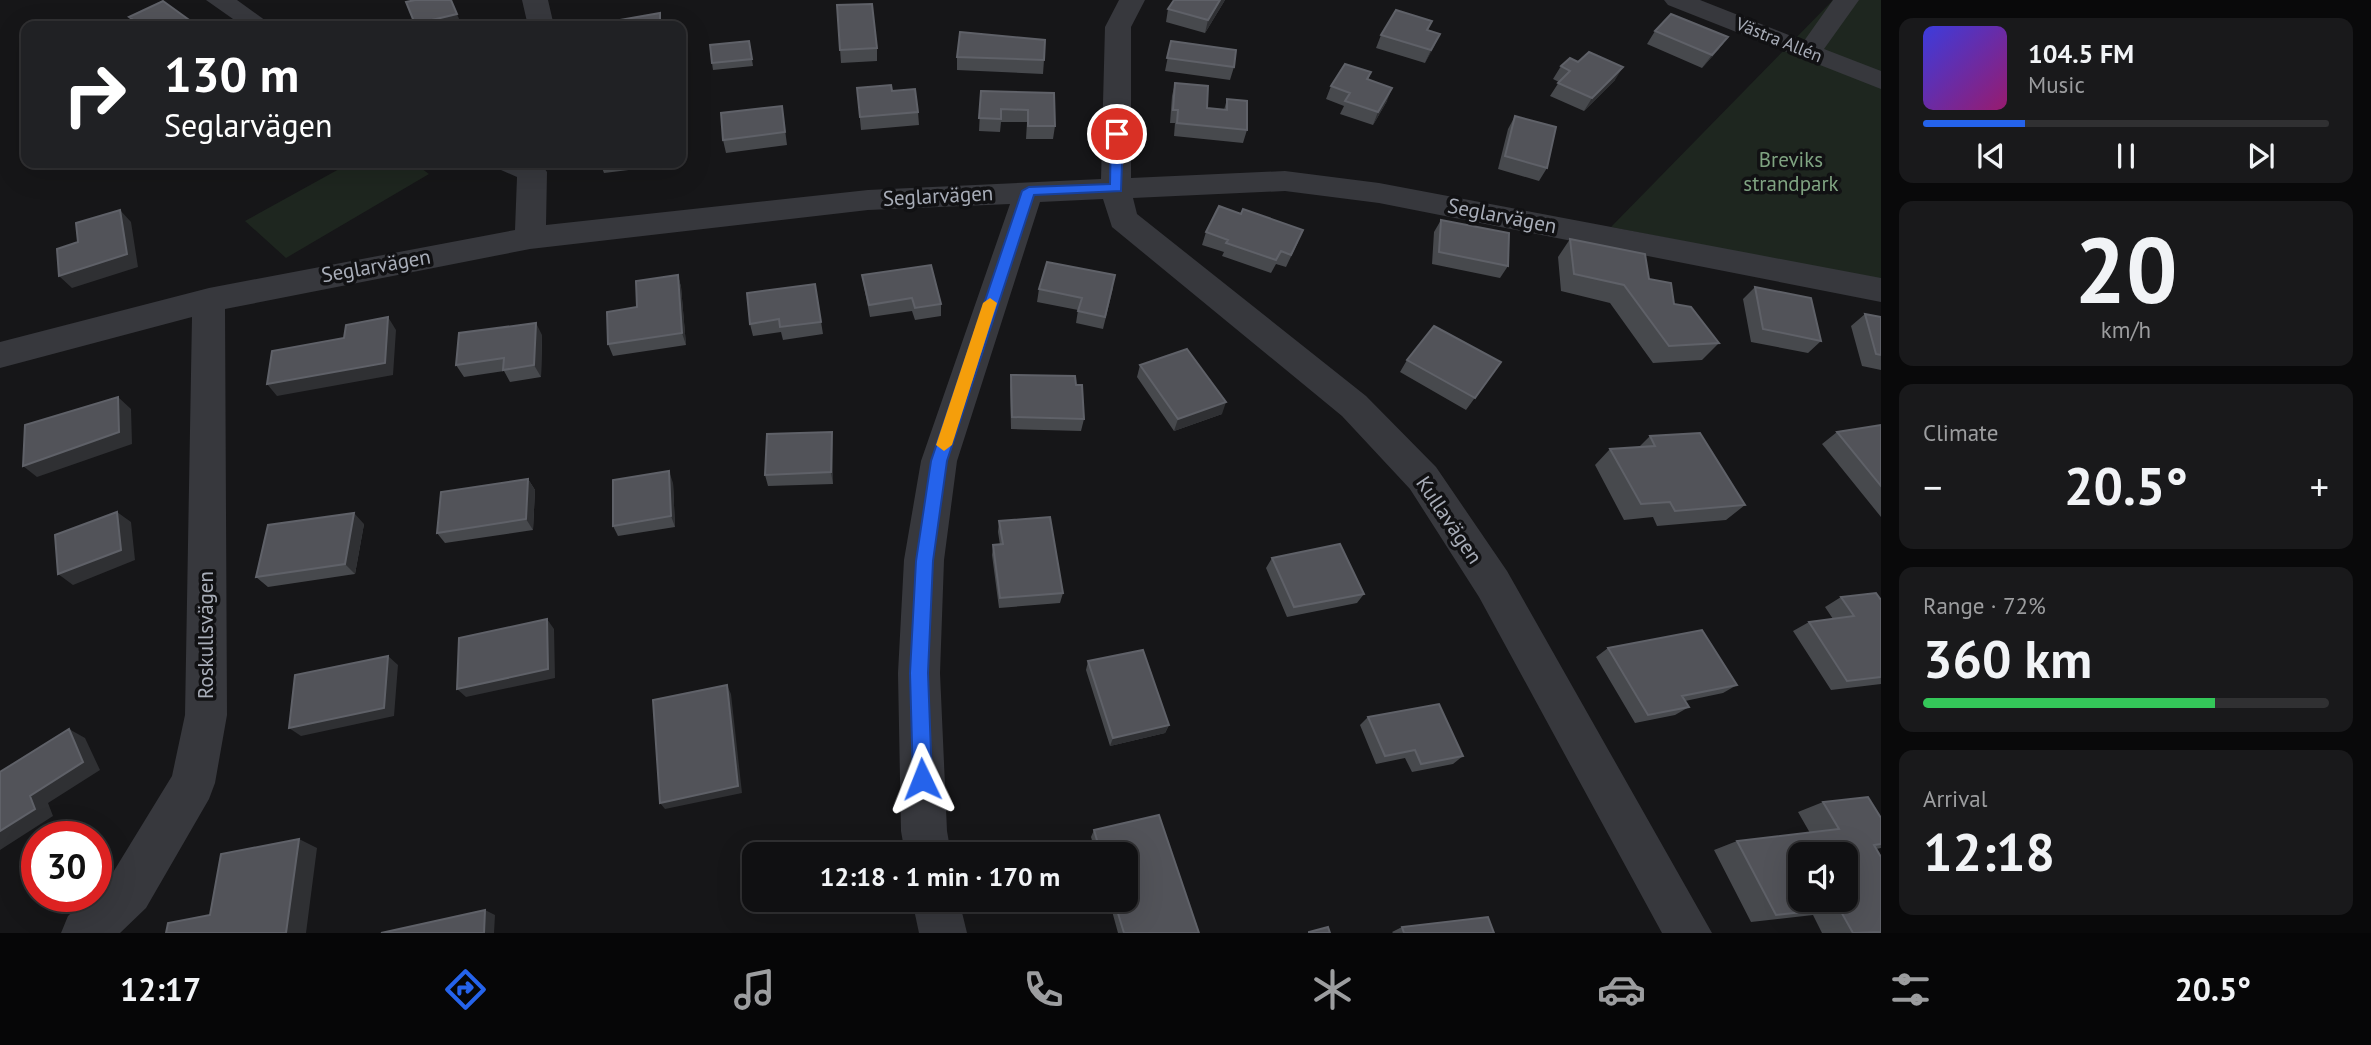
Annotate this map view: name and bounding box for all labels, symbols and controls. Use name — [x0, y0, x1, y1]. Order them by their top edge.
street label: Västra Allén — [1732, 11, 1826, 67]
text: 104.5 FM — [2028, 37, 2134, 70]
text: 130 m — [164, 42, 299, 106]
icon: right — [49, 49, 140, 140]
text: Music — [2028, 70, 2085, 99]
text: Seglarvägen — [164, 104, 332, 146]
pin — [1087, 104, 1147, 164]
icon: arrive — [1098, 115, 1136, 153]
icon: previous — [1972, 137, 2010, 175]
icon: pause — [2107, 137, 2145, 175]
icon: next — [2242, 137, 2280, 175]
park label: Breviks strandpark — [1743, 146, 1839, 197]
street label: Seglarvägen — [882, 179, 994, 212]
street label: Seglarvägen — [1445, 192, 1559, 239]
text: 20 — [2074, 210, 2178, 328]
street label: Seglarvägen — [319, 243, 433, 288]
text: km/h — [2101, 315, 2151, 344]
text: Climate — [1923, 418, 1998, 447]
text: 20.5° — [2064, 452, 2188, 519]
text: − — [1923, 462, 1942, 511]
text: + — [2310, 462, 2329, 511]
street label: Kullavägen — [1410, 471, 1489, 569]
street label: Roskullsvägen — [192, 571, 219, 699]
text: Range · 72% — [1923, 591, 2046, 620]
text: 360 km — [1923, 625, 2092, 692]
position arrow — [885, 742, 959, 816]
text: Arrival — [1923, 784, 1987, 813]
text: 12:18 — [1923, 818, 2055, 885]
speed limit sign: 30 — [21, 821, 112, 912]
map controls — [1788, 842, 1858, 912]
button: sound — [1788, 842, 1858, 912]
text: 12:18 · 1 min · 170 m — [820, 860, 1060, 893]
icon: directions — [441, 965, 490, 1014]
icon: music — [730, 965, 779, 1014]
icon: phone — [1019, 965, 1068, 1014]
icon: climate — [1308, 965, 1357, 1014]
icon: car — [1597, 965, 1646, 1014]
icon: filters — [1886, 965, 1935, 1014]
text: 12:17 — [120, 968, 201, 1010]
text: 20.5° — [2175, 968, 2251, 1010]

